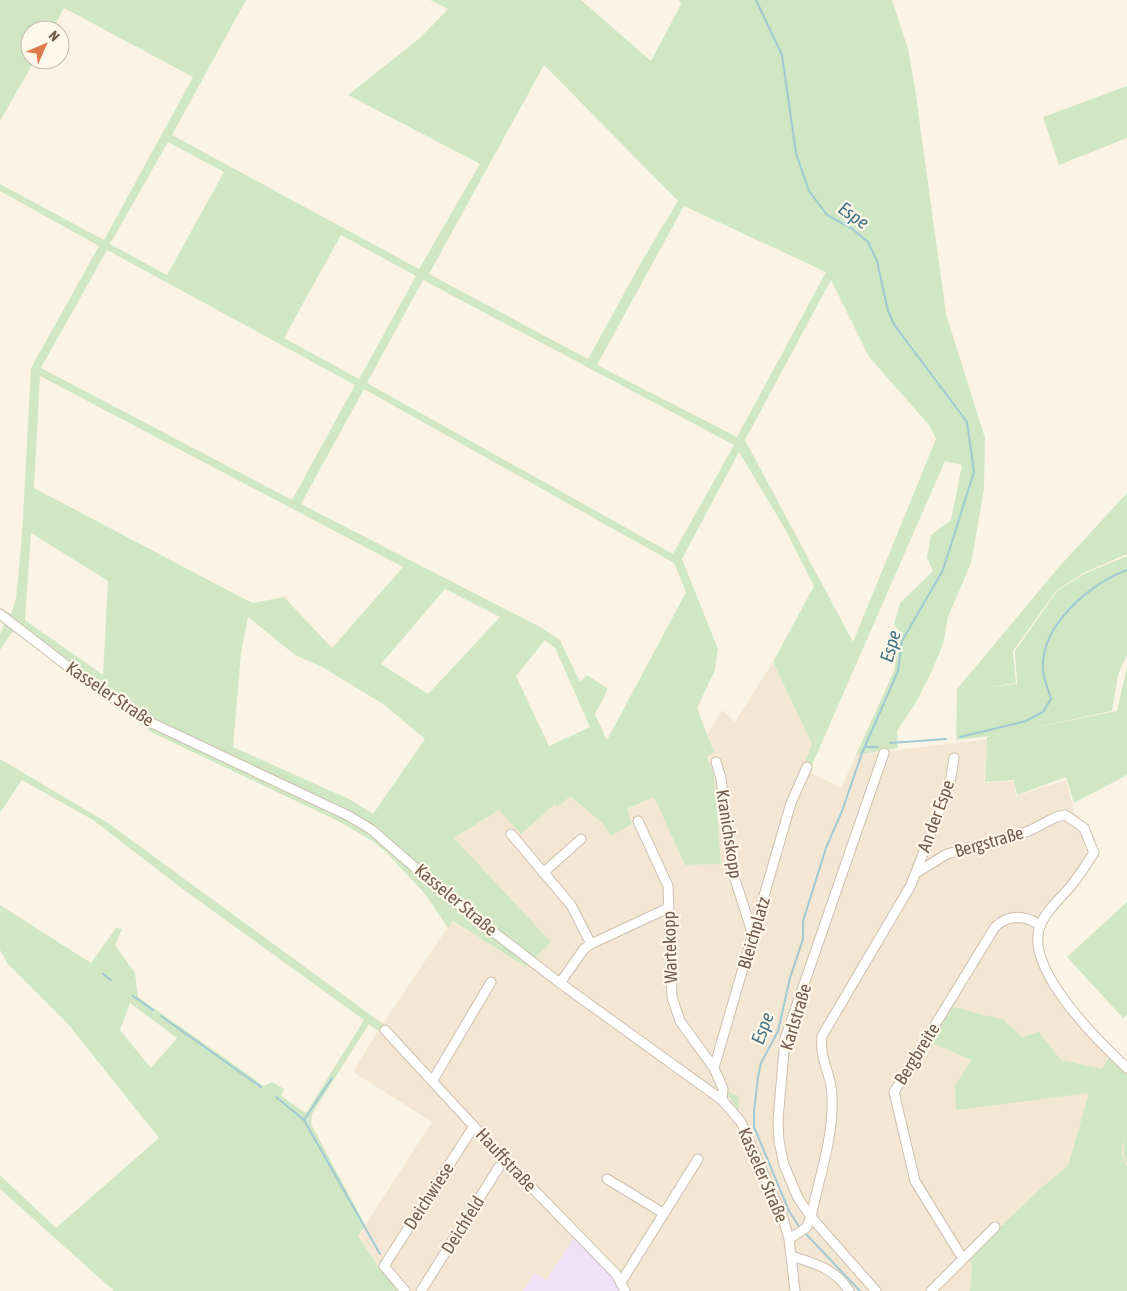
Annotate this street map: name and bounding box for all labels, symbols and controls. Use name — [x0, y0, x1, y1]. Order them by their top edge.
north arrow — [20, 20, 70, 70]
text: N — [46, 27, 63, 44]
water label: Espe — [834, 197, 874, 233]
water label: Espe — [875, 627, 905, 665]
street label: Kasseler Straße — [63, 657, 158, 731]
street label: An der Espe — [913, 777, 958, 855]
street label: Kranichskopp — [712, 788, 747, 880]
street label: Bergstraße — [952, 822, 1026, 861]
street label: Kasseler Straße — [411, 859, 502, 940]
street label: Bleichplatz — [733, 894, 774, 971]
street label: Wartekopp — [658, 911, 681, 984]
street label: Karlstraße — [775, 981, 816, 1053]
water label: Espe — [746, 1009, 778, 1047]
street label: Bergbreite — [890, 1019, 944, 1088]
street label: Hauffstraße — [472, 1124, 541, 1196]
street label: Kasseler Straße — [734, 1124, 793, 1225]
street label: Deichwiese — [399, 1158, 458, 1233]
street label: Deichfeld — [437, 1192, 488, 1257]

